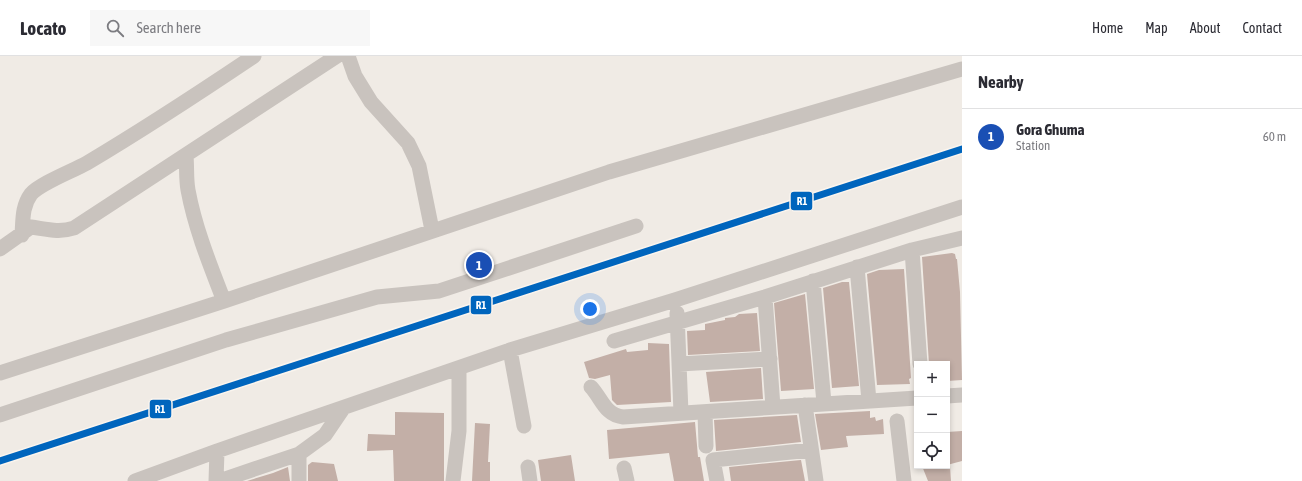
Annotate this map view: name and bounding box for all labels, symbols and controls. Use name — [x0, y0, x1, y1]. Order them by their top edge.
search box — [90, 10, 370, 46]
text: Locato — [20, 17, 66, 39]
icon: search — [104, 17, 126, 39]
text: Search here — [136, 19, 201, 36]
text: Home — [1092, 20, 1123, 36]
text: Map — [1145, 20, 1168, 36]
text: About — [1190, 20, 1221, 36]
text: Contact — [1243, 20, 1282, 36]
text: Nearby — [978, 72, 1024, 92]
text: Gora Ghuma — [1016, 121, 1084, 138]
text: 1 — [988, 129, 994, 144]
text: 60 m — [1263, 129, 1286, 144]
text: Station — [1016, 138, 1050, 153]
line badge: R1 — [790, 191, 813, 211]
text: R1 — [797, 195, 807, 207]
pin: 1 — [466, 250, 492, 280]
line badge: R1 — [470, 295, 492, 315]
text: R1 — [476, 299, 486, 311]
your location — [580, 299, 600, 319]
map controls — [914, 361, 950, 469]
button: + — [914, 361, 950, 397]
button: − — [914, 397, 950, 433]
line badge: R1 — [149, 399, 172, 419]
text: R1 — [155, 403, 165, 415]
button: locate — [914, 433, 950, 469]

